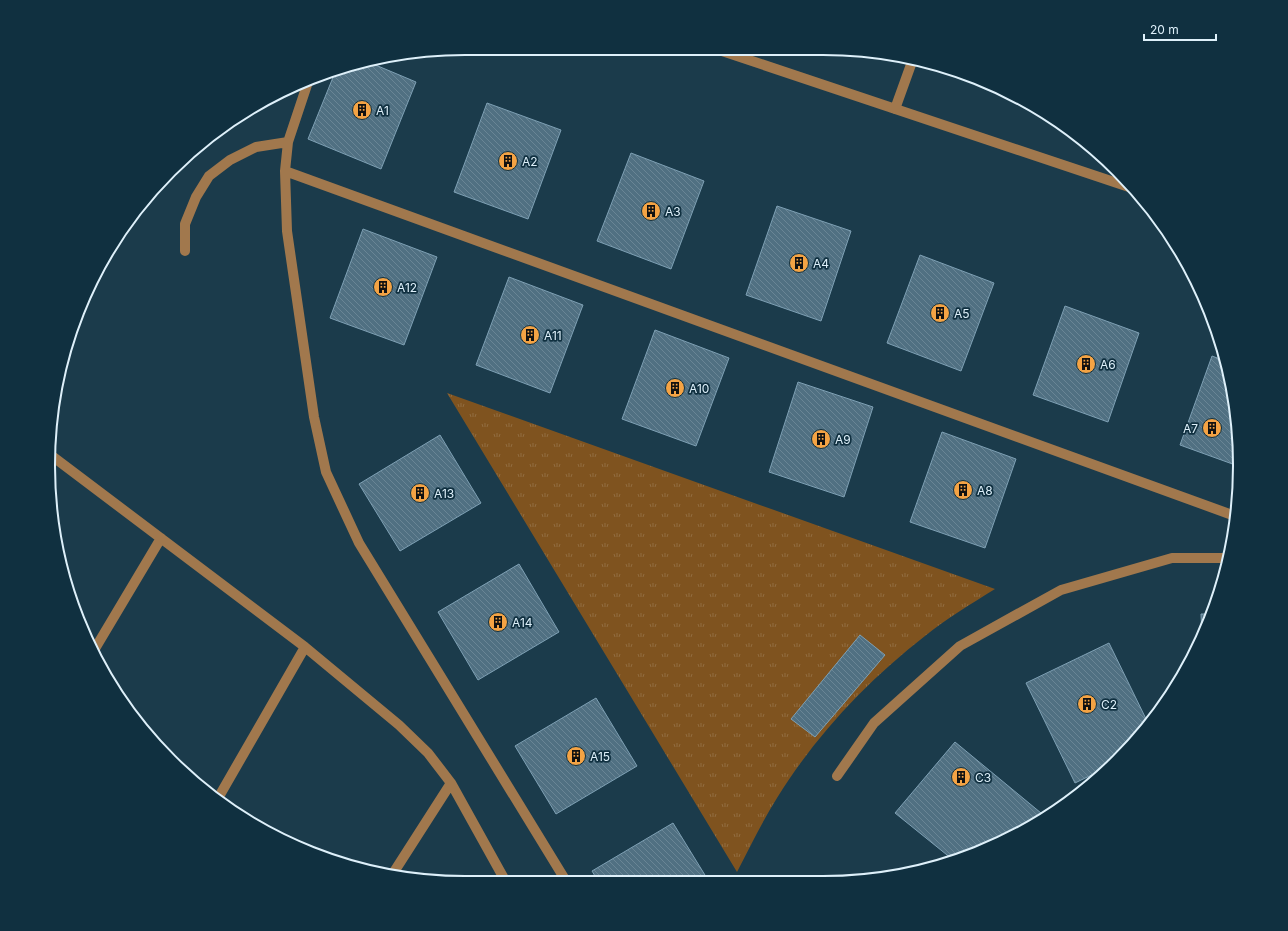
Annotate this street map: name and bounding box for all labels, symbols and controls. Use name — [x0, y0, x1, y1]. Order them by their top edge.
scale bar — [1144, 16, 1216, 42]
text: 20 m — [1150, 22, 1179, 37]
building icon: A1 — [351, 99, 373, 121]
place label: A1 — [376, 103, 389, 118]
building icon: A2 — [497, 150, 519, 172]
place label: A2 — [522, 154, 538, 169]
building icon: A3 — [640, 200, 662, 222]
place label: A3 — [665, 204, 681, 219]
building icon: A4 — [788, 252, 810, 274]
place label: A4 — [813, 256, 829, 271]
building icon: A12 — [372, 276, 394, 298]
place label: A12 — [397, 280, 417, 295]
building icon: A5 — [929, 302, 951, 324]
place label: A5 — [954, 306, 970, 321]
building icon: A11 — [519, 324, 541, 346]
place label: A11 — [544, 328, 562, 343]
building icon: A6 — [1075, 353, 1097, 375]
place label: A6 — [1100, 357, 1116, 372]
building icon: A10 — [664, 377, 686, 399]
place label: A10 — [689, 381, 709, 396]
building icon: A7 — [1201, 417, 1223, 439]
place label: A7 — [1183, 421, 1198, 436]
building icon: A9 — [810, 428, 832, 450]
place label: A9 — [835, 432, 851, 447]
building icon: A8 — [952, 479, 974, 501]
building icon: A13 — [409, 482, 431, 504]
place label: A8 — [977, 483, 993, 498]
place label: A13 — [434, 486, 454, 501]
building icon: A14 — [487, 611, 509, 633]
place label: A14 — [512, 615, 533, 630]
building icon: C2 — [1076, 693, 1098, 715]
place label: C2 — [1101, 697, 1117, 712]
building icon: A15 — [565, 745, 587, 767]
place label: A15 — [590, 749, 610, 764]
building icon: C3 — [950, 766, 972, 788]
place label: C3 — [975, 770, 991, 785]

